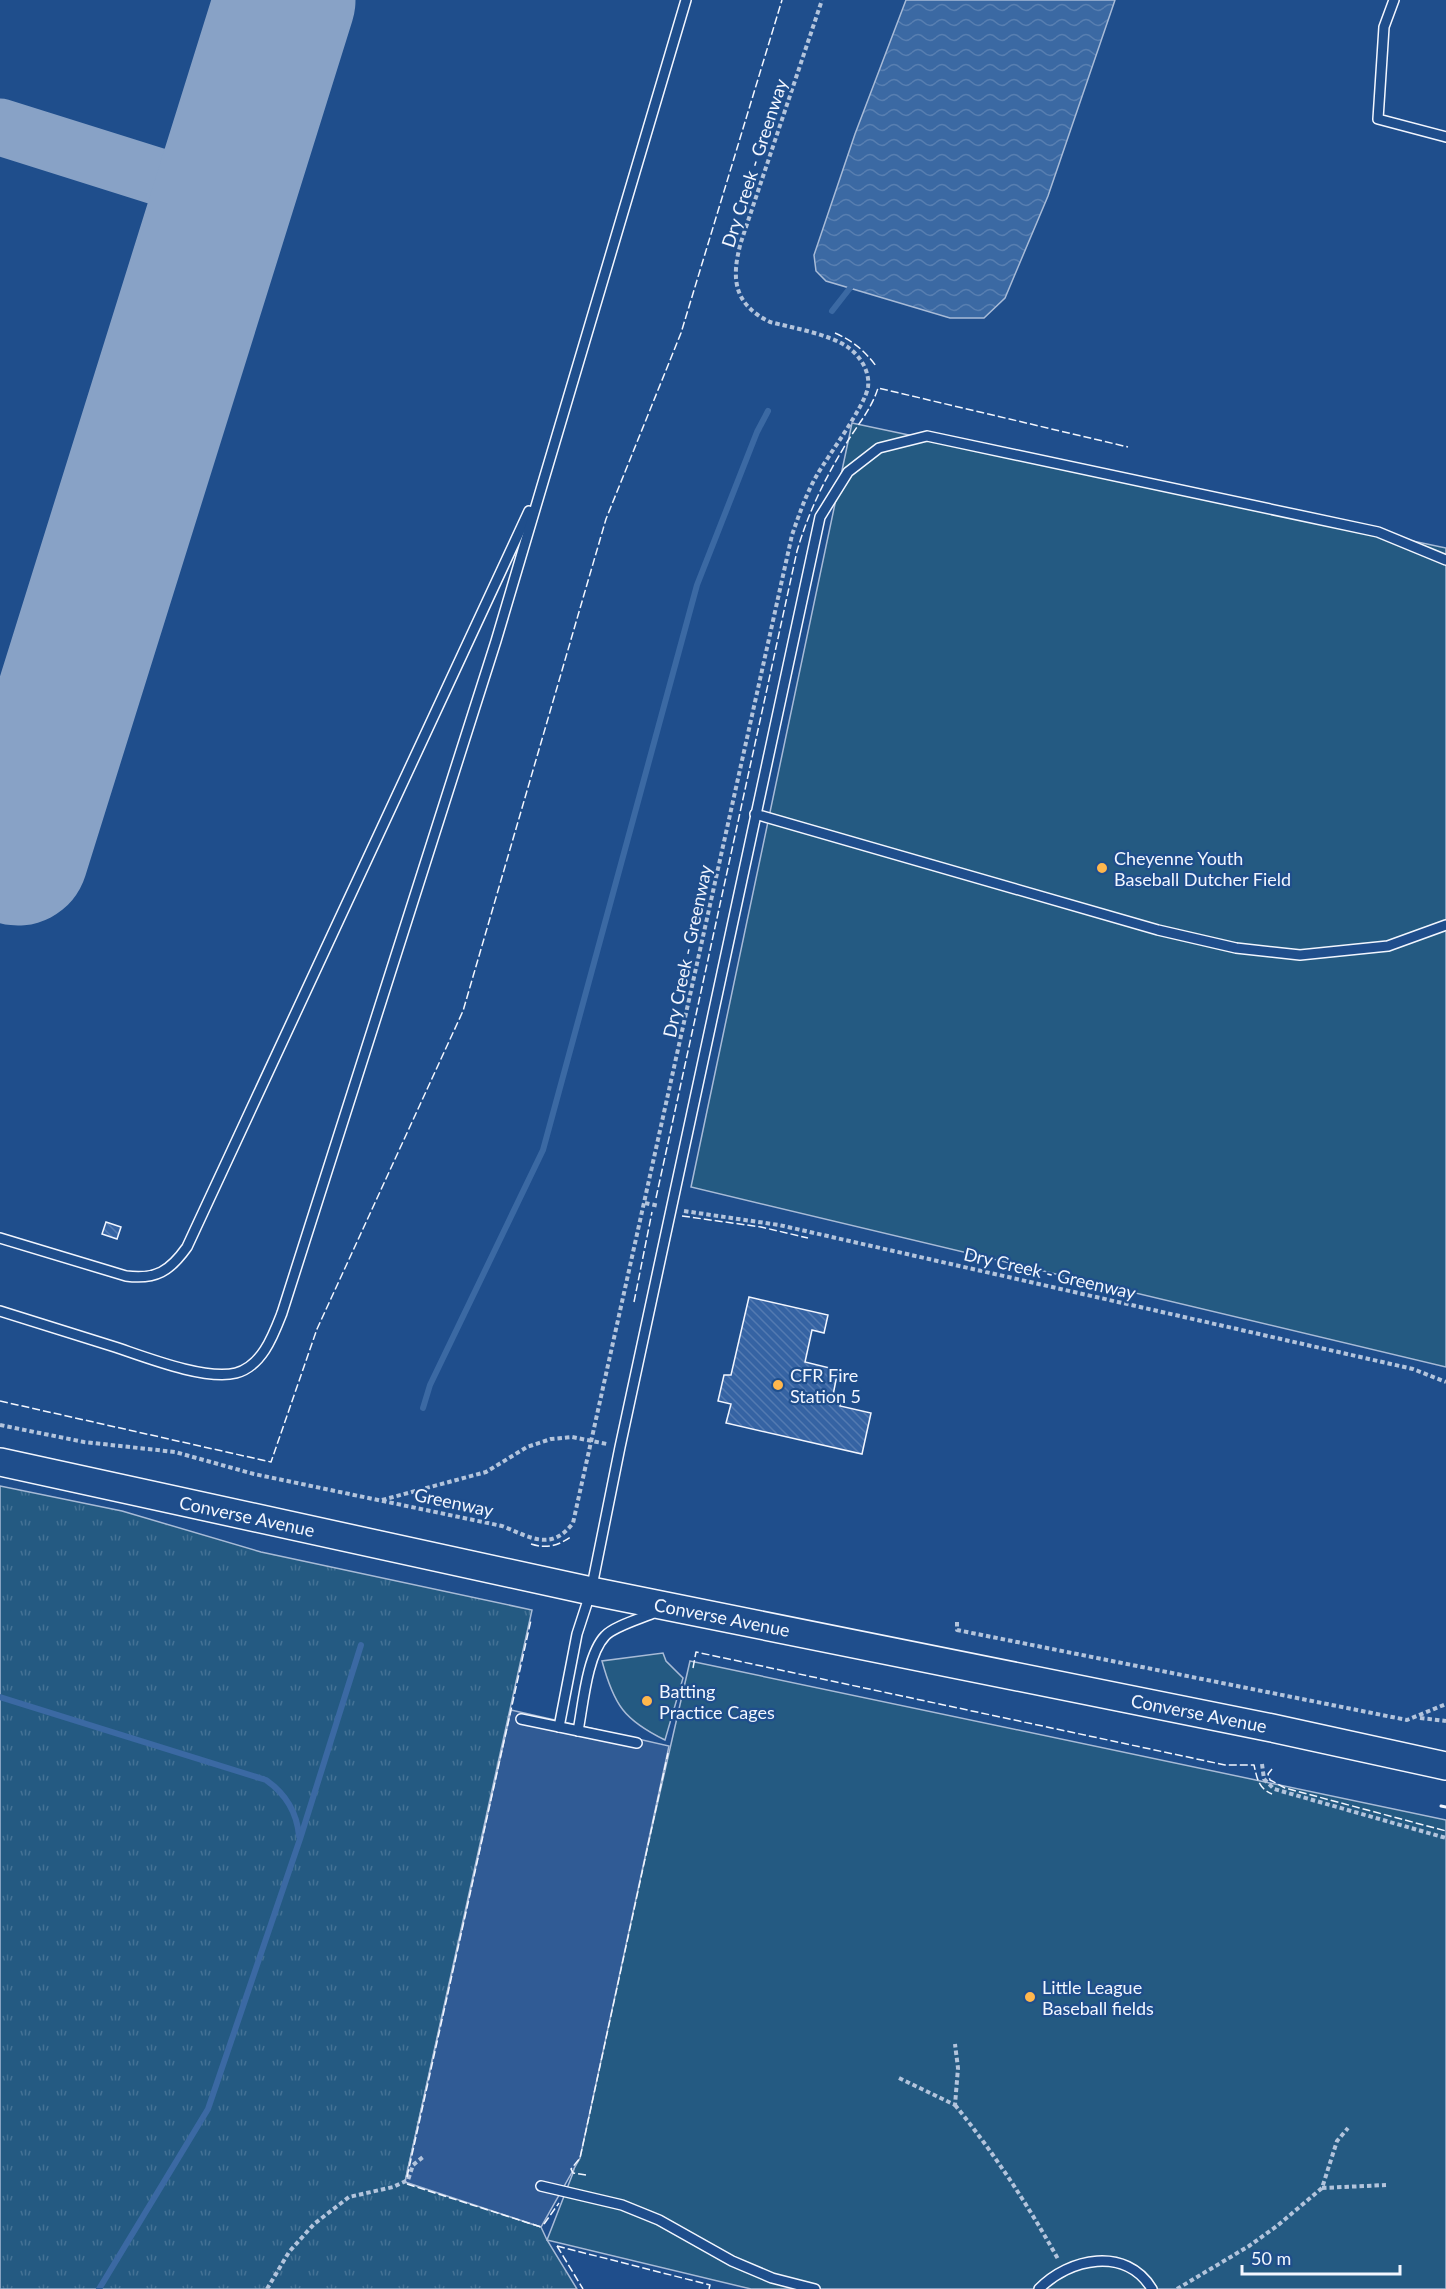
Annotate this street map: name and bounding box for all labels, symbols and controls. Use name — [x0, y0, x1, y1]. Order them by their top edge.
street label: Dry Creek - Greenway — [716, 75, 792, 250]
place label: Cheyenne Youth Baseball Dutcher Field — [1114, 847, 1291, 890]
marker: Cheyenne Youth Baseball Dutcher Field — [1095, 861, 1109, 875]
street label: Dry Creek - Greenway — [658, 862, 716, 1039]
street label: Dry Creek - Greenway — [962, 1242, 1139, 1304]
place label: CFR Fire Station 5 — [790, 1364, 861, 1407]
marker: CFR Fire Station 5 — [771, 1378, 785, 1392]
street label: Greenway — [412, 1483, 496, 1521]
street label: Converse Avenue — [177, 1491, 317, 1541]
street label: Converse Avenue — [652, 1593, 792, 1641]
place label: Batting Practice Cages — [659, 1680, 775, 1723]
street label: Converse Avenue — [1129, 1689, 1269, 1737]
marker: Batting Practice Cages — [640, 1694, 654, 1708]
place label: Little League Baseball fields — [1042, 1976, 1154, 2019]
marker: Little League Baseball fields — [1023, 1990, 1037, 2004]
scale bar — [1242, 2238, 1400, 2276]
text: 50 m — [1251, 2247, 1291, 2269]

